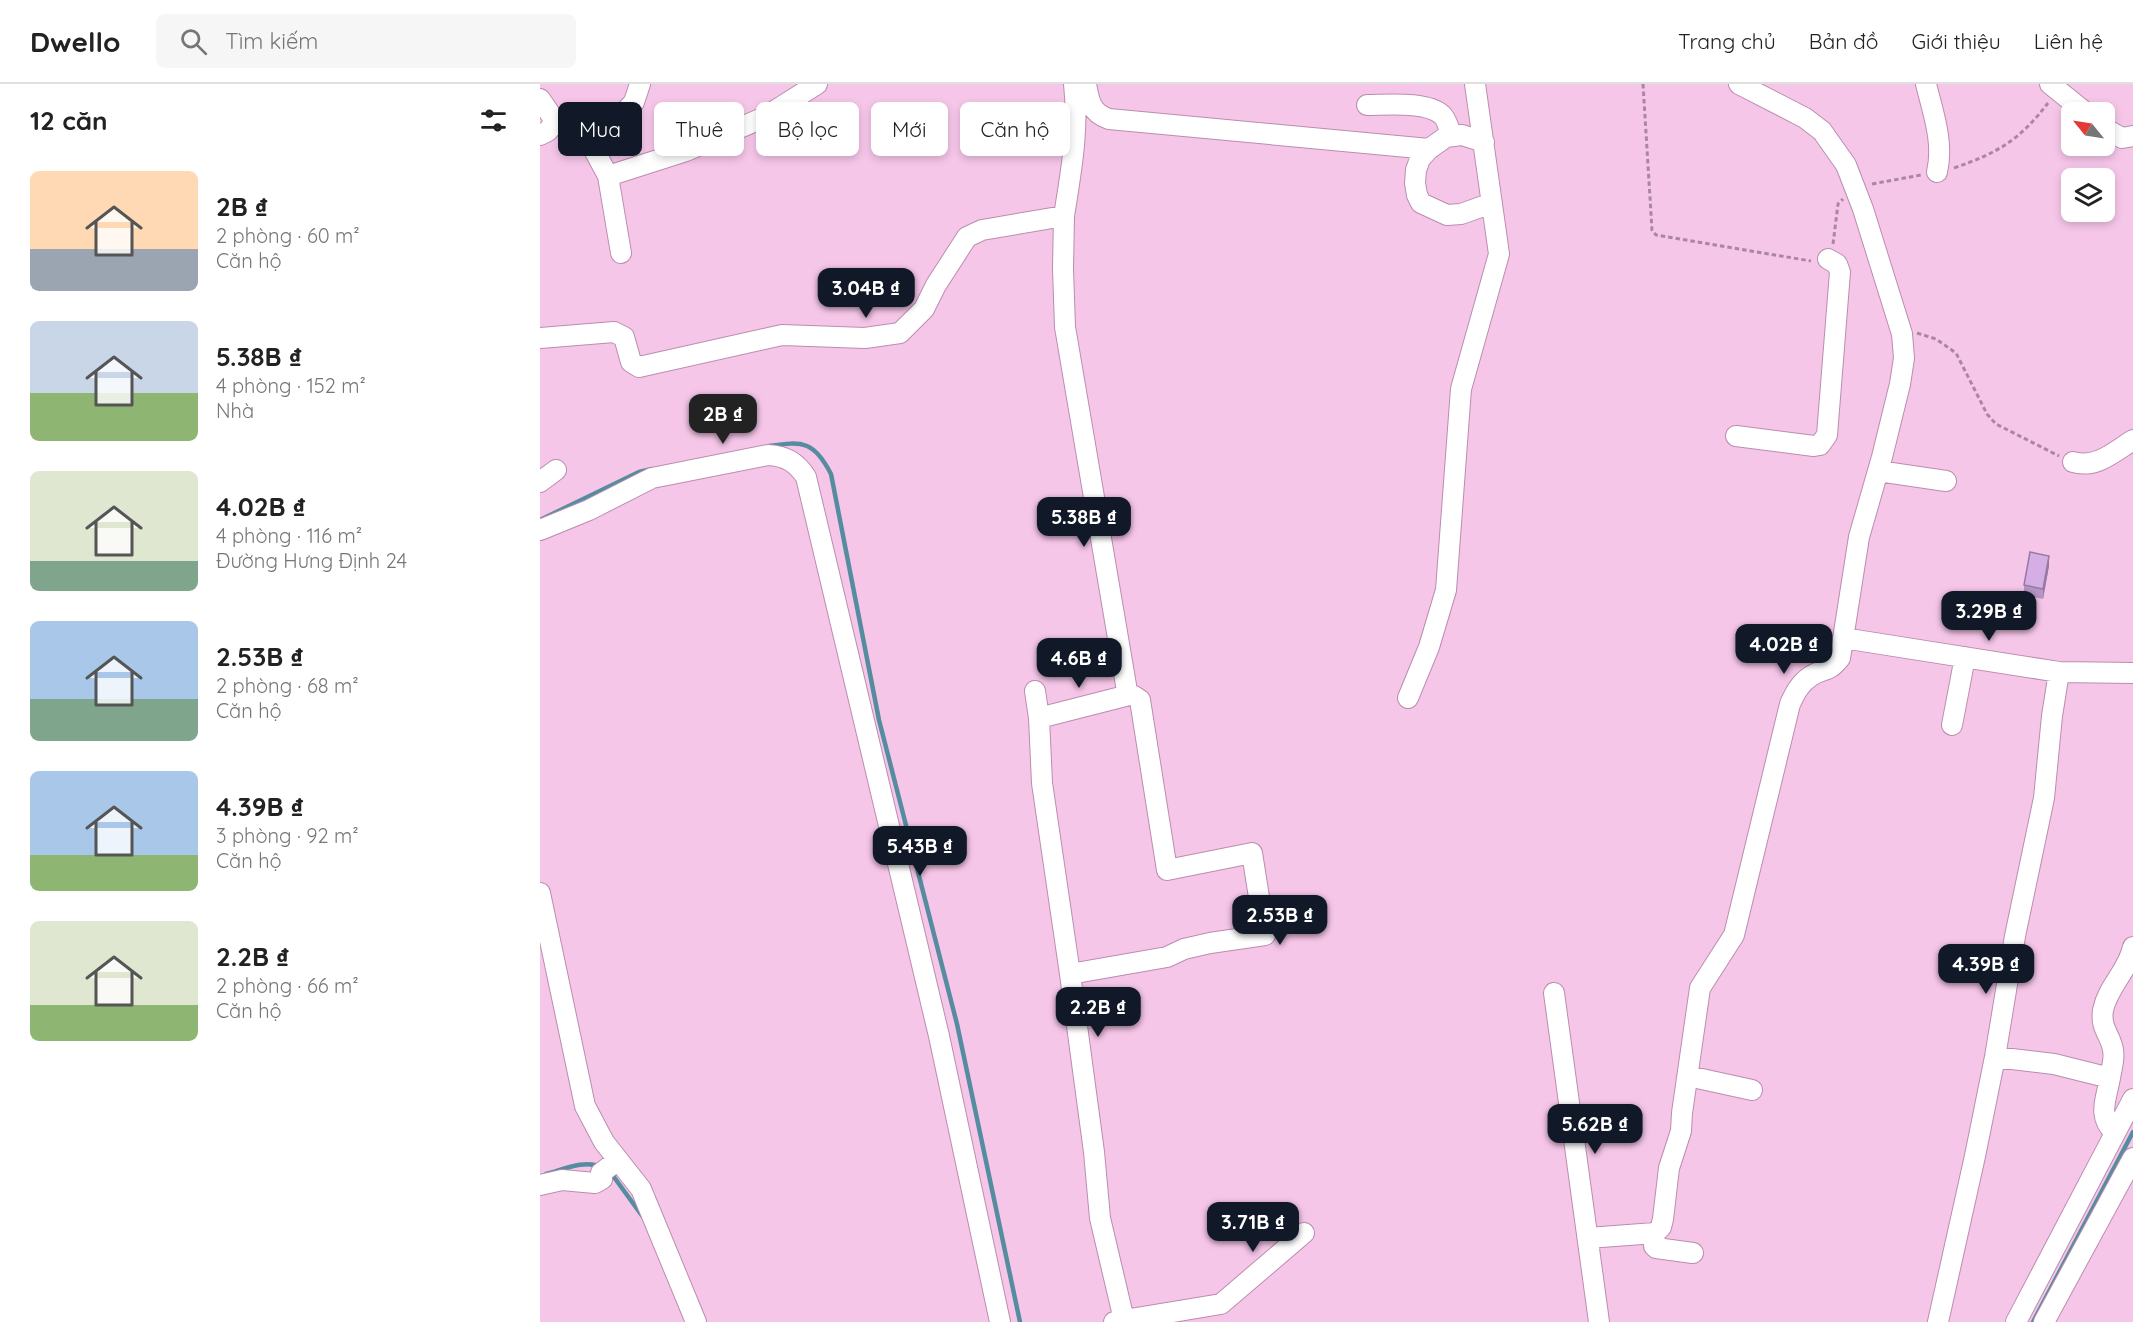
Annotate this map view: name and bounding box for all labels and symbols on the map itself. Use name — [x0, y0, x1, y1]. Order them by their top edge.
north arrow — [2061, 102, 2115, 156]
pin: 3.04B ₫ — [811, 268, 921, 319]
pin: 2B ₫ — [687, 394, 759, 445]
pin: 5.38B ₫ — [1029, 497, 1139, 548]
pin: 3.29B ₫ — [1934, 591, 2044, 642]
pin: 4.02B ₫ — [1729, 624, 1839, 675]
pin: 4.6B ₫ — [1030, 638, 1128, 689]
pin: 5.43B ₫ — [865, 826, 975, 877]
pin: 2.53B ₫ — [1225, 895, 1335, 946]
pin: 4.39B ₫ — [1931, 944, 2041, 995]
pin: 2.2B ₫ — [1049, 987, 1147, 1038]
pin: 5.62B ₫ — [1540, 1104, 1650, 1155]
pin: 3.71B ₫ — [1198, 1202, 1308, 1253]

